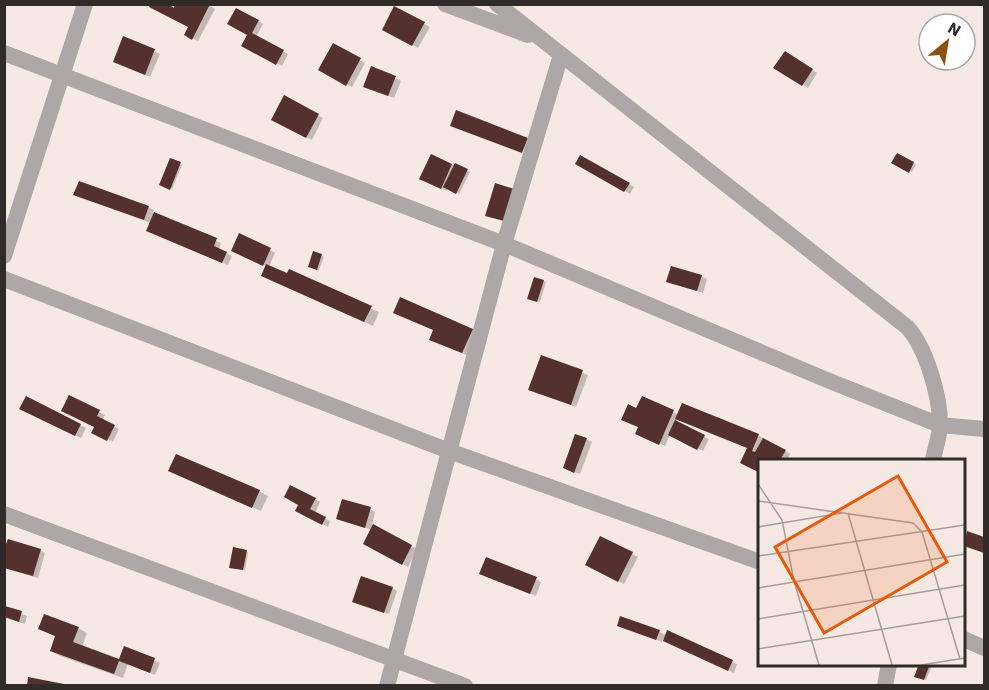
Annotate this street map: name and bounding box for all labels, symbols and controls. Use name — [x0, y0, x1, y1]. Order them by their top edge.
north arrow — [917, 12, 977, 72]
text: N — [944, 17, 965, 41]
inset map — [758, 459, 965, 666]

